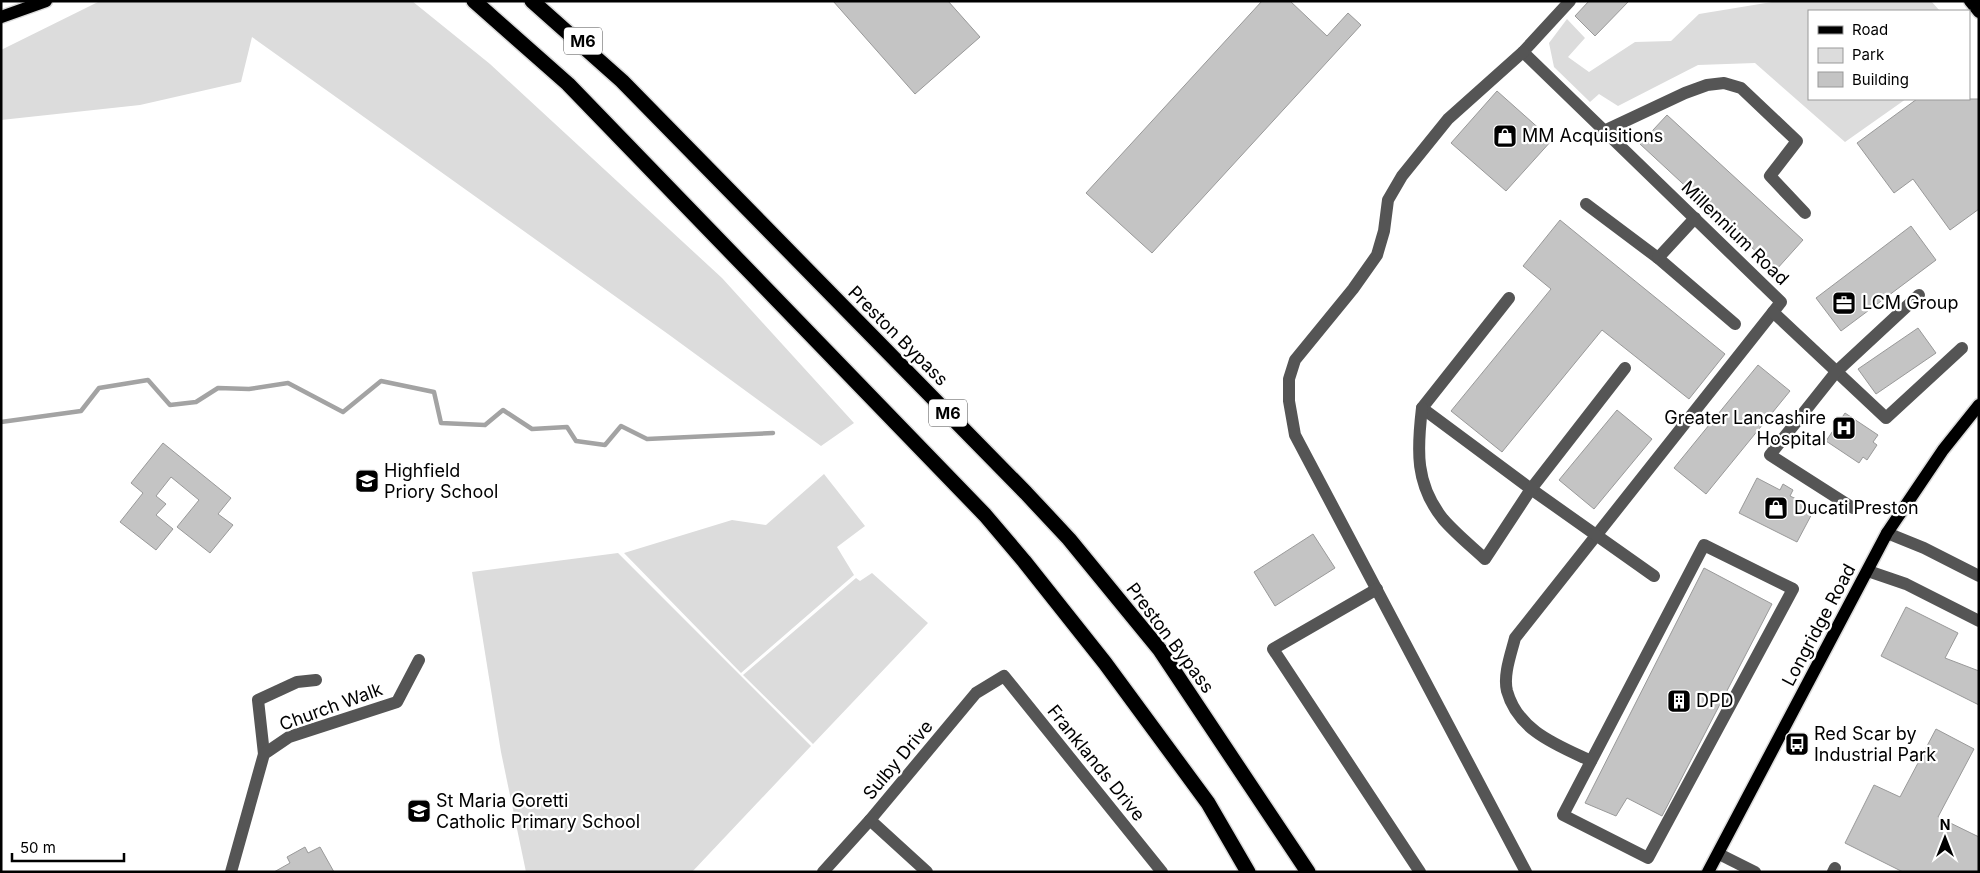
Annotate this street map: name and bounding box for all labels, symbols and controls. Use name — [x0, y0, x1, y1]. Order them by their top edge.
legend — [1808, 10, 1970, 100]
text: Road — [1852, 20, 1888, 39]
road number: M6 — [564, 27, 602, 54]
text: Park — [1852, 45, 1885, 64]
text: Building — [1852, 70, 1909, 89]
shop icon: MM Acquisitions — [1492, 123, 1518, 149]
place label: MM Acquisitions — [1522, 125, 1663, 146]
street label: Millennium Road — [1678, 176, 1793, 289]
street label: Preston Bypass — [844, 281, 953, 390]
office icon: LCM Group — [1831, 290, 1857, 316]
place label: LCM Group — [1862, 292, 1959, 313]
road number: M6 — [929, 399, 967, 426]
place label: Greater Lancashire Hospital — [1664, 407, 1826, 449]
hospital icon: Greater Lancashire Hospital — [1831, 415, 1857, 441]
place label: Highfield Priory School — [384, 460, 498, 502]
school or university icon: Highfield Priory School — [354, 468, 380, 494]
shop icon: Ducati Preston — [1763, 495, 1789, 521]
place label: Ducati Preston — [1794, 497, 1919, 518]
street label: Longridge Road — [1778, 560, 1860, 689]
street label: Preston Bypass — [1122, 579, 1219, 697]
street label: Church Walk — [276, 678, 385, 735]
building icon: DPD — [1666, 688, 1692, 714]
place label: DPD — [1696, 690, 1733, 711]
street label: Franklands Drive — [1043, 701, 1150, 825]
street label: Sulby Drive — [858, 716, 937, 804]
place label: Red Scar by Industrial Park — [1814, 723, 1936, 765]
bus stop icon: Red Scar by Industrial Park — [1784, 731, 1810, 757]
place label: St Maria Goretti Catholic Primary School — [436, 790, 640, 832]
school or university icon: St Maria Goretti Catholic Primary School — [406, 798, 432, 824]
north arrow — [1920, 813, 1970, 863]
text: N — [1940, 816, 1950, 833]
scale bar — [12, 830, 125, 862]
text: 50 m — [20, 838, 56, 857]

